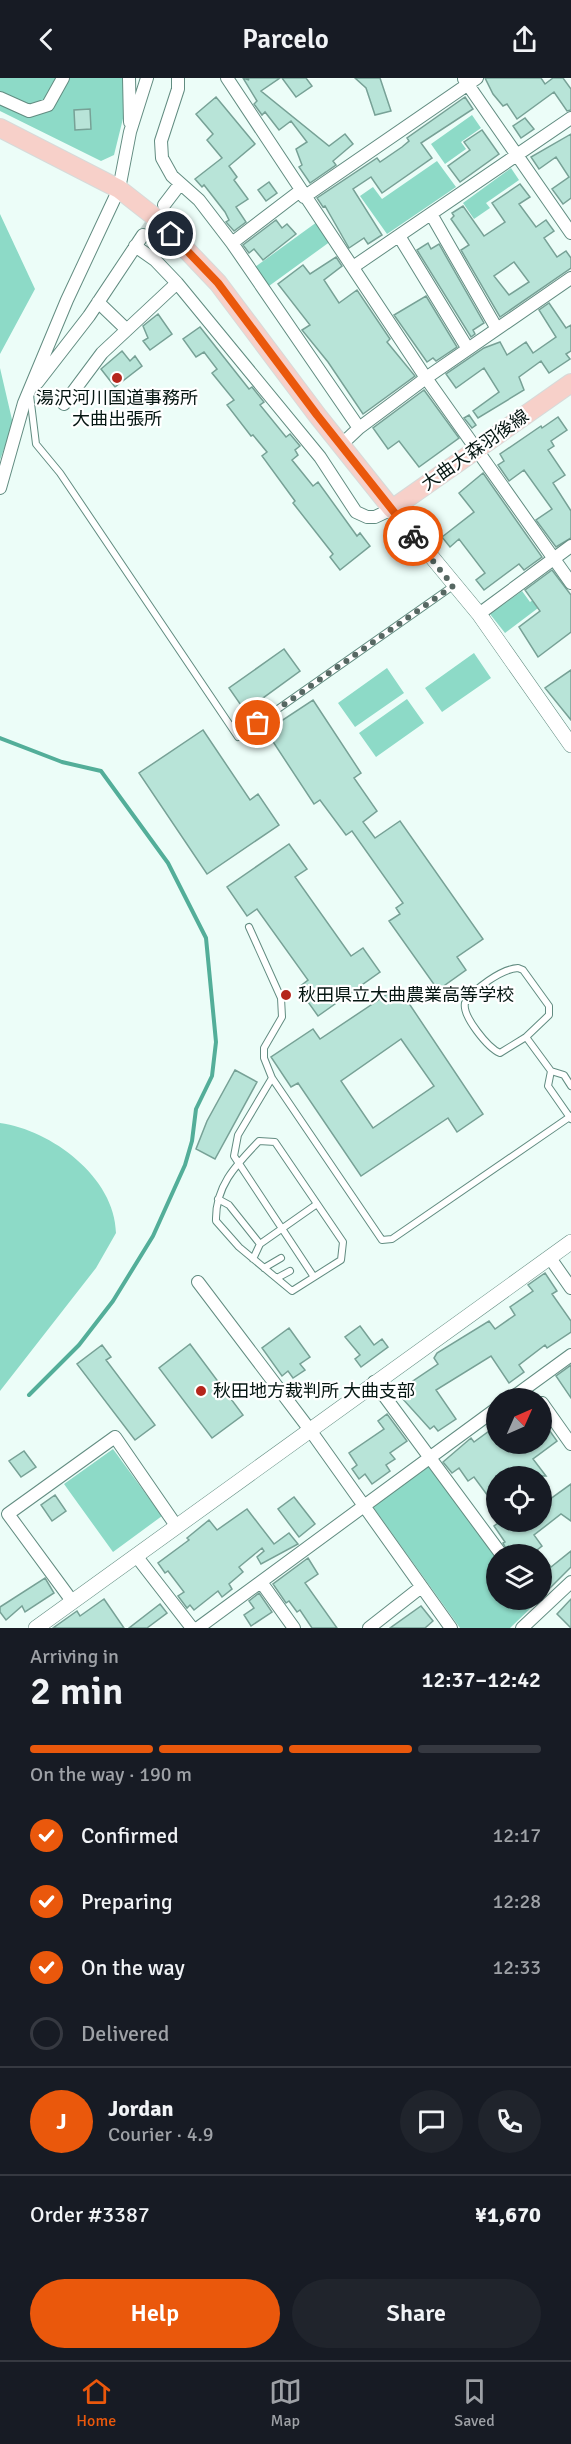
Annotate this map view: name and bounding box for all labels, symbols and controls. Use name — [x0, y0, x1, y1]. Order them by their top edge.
icon: back — [30, 23, 63, 56]
text: Parcelo — [242, 23, 329, 56]
icon: share — [508, 23, 541, 56]
pin — [145, 208, 196, 259]
icon: home — [154, 217, 187, 250]
marker: 湯沢河川国道事務所 大曲出張所 — [110, 371, 124, 385]
place label: 湯沢河川国道事務所 大曲出張所 — [36, 387, 198, 430]
street label: 大曲大森羽後線 — [417, 405, 533, 495]
courier — [383, 506, 443, 566]
icon: bike — [397, 520, 430, 553]
pin — [232, 697, 283, 748]
icon: bag — [241, 706, 274, 739]
place label: 秋田県立大曲農業高等学校 — [298, 984, 514, 1006]
marker: 秋田県立大曲農業高等学校 — [279, 988, 293, 1002]
place label: 秋田地方裁判所 大曲支部 — [213, 1380, 415, 1402]
marker: 秋田地方裁判所 大曲支部 — [194, 1384, 208, 1398]
north arrow — [486, 1388, 552, 1454]
map controls — [486, 1388, 552, 1610]
button: locate — [486, 1466, 552, 1532]
button: layers — [486, 1544, 552, 1610]
text: Arriving in — [30, 1644, 119, 1669]
text: 12:37–12:42 — [422, 1666, 541, 1693]
text: 2 min — [30, 1667, 123, 1715]
text: On the way · 190 m — [30, 1762, 192, 1787]
icon: check — [30, 1819, 63, 1852]
text: Confirmed — [81, 1822, 179, 1849]
text: 12:17 — [492, 1823, 541, 1848]
icon: check — [30, 1885, 63, 1918]
text: Preparing — [81, 1888, 173, 1915]
text: 12:28 — [492, 1889, 541, 1914]
icon: check — [30, 1951, 63, 1984]
text: On the way — [81, 1954, 185, 1981]
text: 12:33 — [492, 1955, 541, 1980]
text: Delivered — [81, 2020, 169, 2047]
button: chat — [400, 2090, 463, 2153]
button: phone — [478, 2090, 541, 2153]
text: Jordan — [108, 2095, 174, 2122]
text: J — [56, 2108, 67, 2135]
text: Courier · 4.9 — [108, 2122, 214, 2147]
text: Order #3387 — [30, 2201, 150, 2228]
text: ¥1,670 — [475, 2201, 541, 2228]
button: Help — [30, 2279, 280, 2348]
button: Share — [292, 2279, 541, 2348]
tab: Home — [76, 2375, 116, 2431]
tab: Map — [269, 2375, 302, 2431]
tab: Saved — [454, 2375, 495, 2431]

